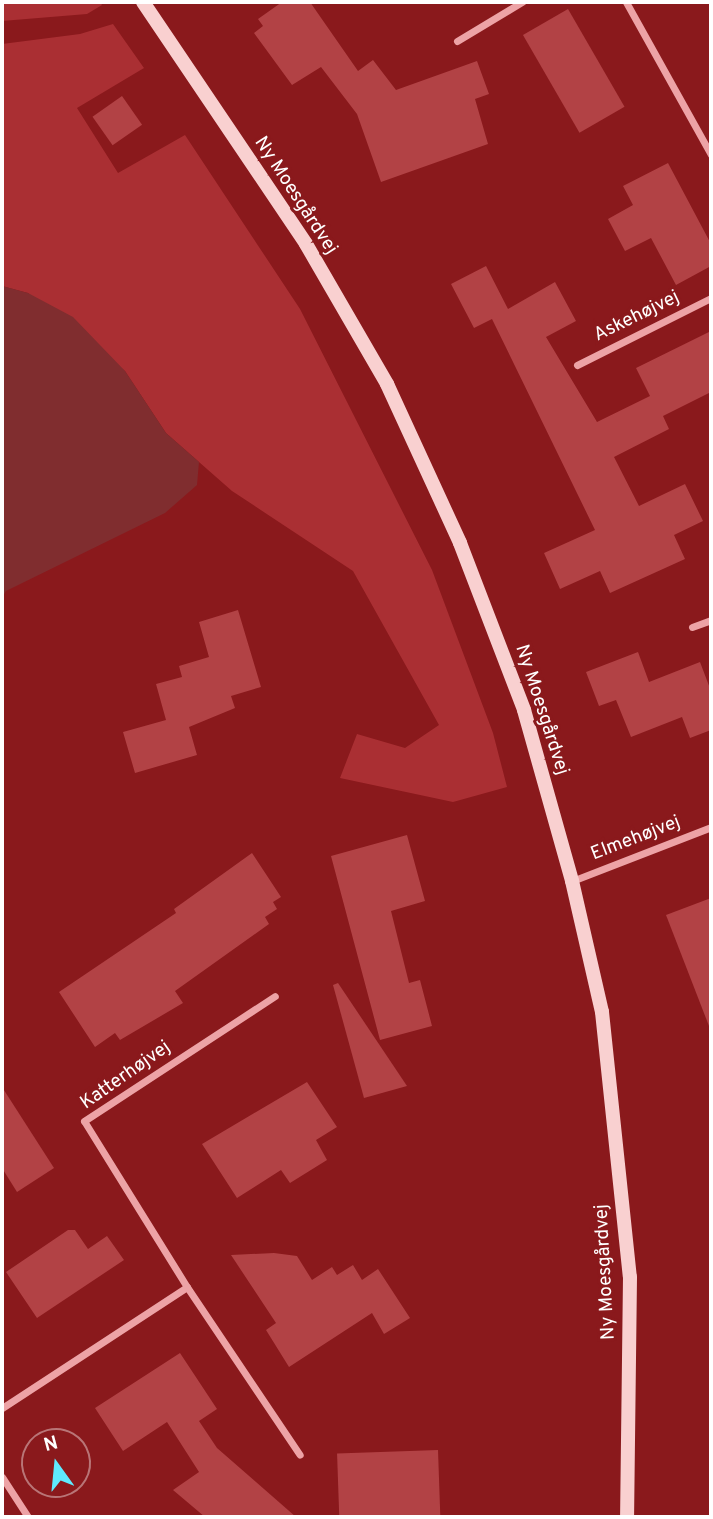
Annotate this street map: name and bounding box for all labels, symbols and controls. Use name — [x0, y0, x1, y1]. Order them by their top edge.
street label: Ny Moesgårdvej — [248, 133, 342, 259]
street label: Askehøjvej — [590, 286, 684, 348]
street label: Ny Moesgårdvej — [509, 642, 573, 778]
street label: Elmehøjvej — [588, 812, 684, 866]
street label: Katterhøjvej — [77, 1037, 175, 1115]
street label: Ny Moesgårdvej — [591, 1204, 621, 1340]
north arrow — [21, 1428, 91, 1498]
text: N — [41, 1431, 61, 1458]

